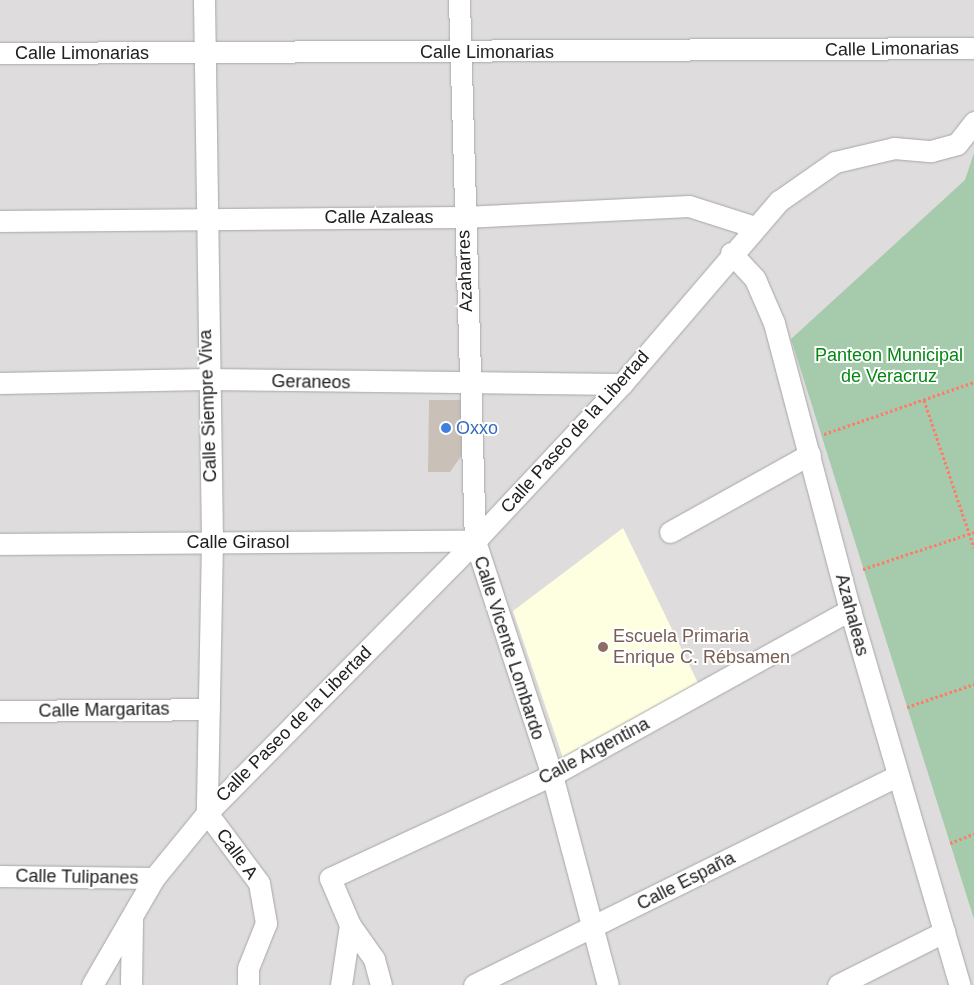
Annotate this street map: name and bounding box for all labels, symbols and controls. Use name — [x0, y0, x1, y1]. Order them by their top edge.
street label: Calle Limonarias — [825, 37, 959, 61]
street label: Calle Limonarias — [420, 41, 554, 63]
street label: Calle Limonarias — [15, 42, 149, 64]
street label: Calle Azaleas — [324, 206, 434, 228]
street label: Azaharres — [453, 230, 477, 312]
street label: Calle Siempre Viva — [195, 329, 221, 483]
park label: Panteon Municipal de Veracruz — [815, 345, 963, 388]
street label: Calle Paseo de la Libertad — [496, 346, 654, 518]
street label: Geraneos — [271, 371, 351, 393]
place label: Oxxo — [456, 417, 498, 439]
marker: Oxxo — [440, 422, 452, 434]
street label: Calle Girasol — [186, 531, 290, 553]
street label: Calle Vicente Lombardo — [469, 553, 549, 743]
street label: Azahaleas — [831, 572, 873, 658]
place label: Escuela Primaria Enrique C. Rébsamen — [613, 626, 790, 669]
marker: Escuela Primaria Enrique C. Rébsamen — [597, 641, 609, 653]
street label: Calle Paseo de la Libertad — [212, 642, 376, 806]
street label: Calle Margaritas — [38, 698, 170, 722]
street label: Calle Argentina — [535, 713, 653, 789]
street label: Calle A — [211, 824, 263, 884]
street label: Calle España — [633, 847, 739, 915]
street label: Calle Tulipanes — [15, 865, 139, 889]

